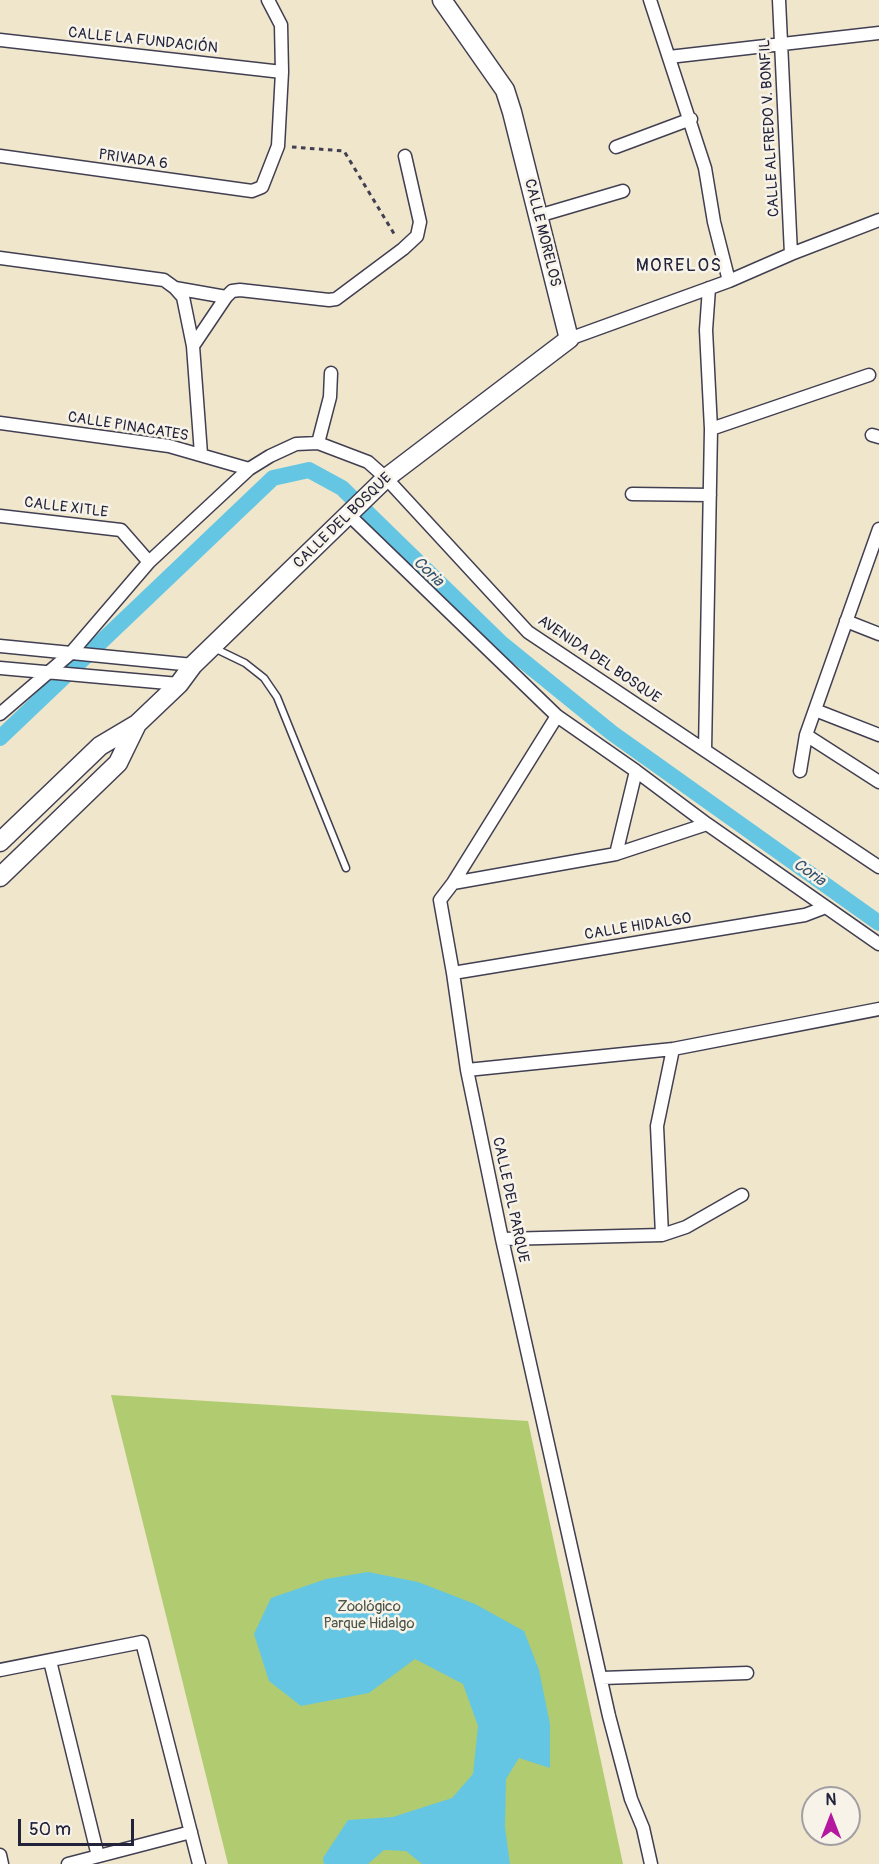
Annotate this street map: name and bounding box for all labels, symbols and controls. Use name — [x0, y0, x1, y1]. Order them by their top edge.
street label: CALLE LA FUNDACIÓN — [67, 24, 219, 58]
street label: CALLE ALFREDO V. BONFIL — [756, 39, 784, 217]
street label: PRIVADA 6 — [97, 146, 169, 174]
street label: CALLE MORELOS — [520, 177, 564, 289]
district label: MORELOS — [636, 255, 722, 277]
street label: CALLE PINACATES — [66, 409, 190, 445]
street label: CALLE DEL BOSQUE — [290, 470, 396, 572]
street label: CALLE XITLE — [23, 494, 109, 522]
water label: Coria — [409, 553, 447, 591]
street label: AVENIDA DEL BOSQUE — [534, 612, 664, 708]
water label: Coria — [789, 855, 829, 891]
street label: CALLE HIDALGO — [583, 910, 693, 944]
street label: CALLE DEL PARQUE — [488, 1136, 532, 1264]
park label: Zoológico Parque Hidalgo — [324, 1598, 414, 1633]
north arrow — [801, 1786, 861, 1846]
text: N — [826, 1790, 836, 1810]
scale bar — [21, 1807, 136, 1845]
text: 50 m — [29, 1818, 71, 1841]

